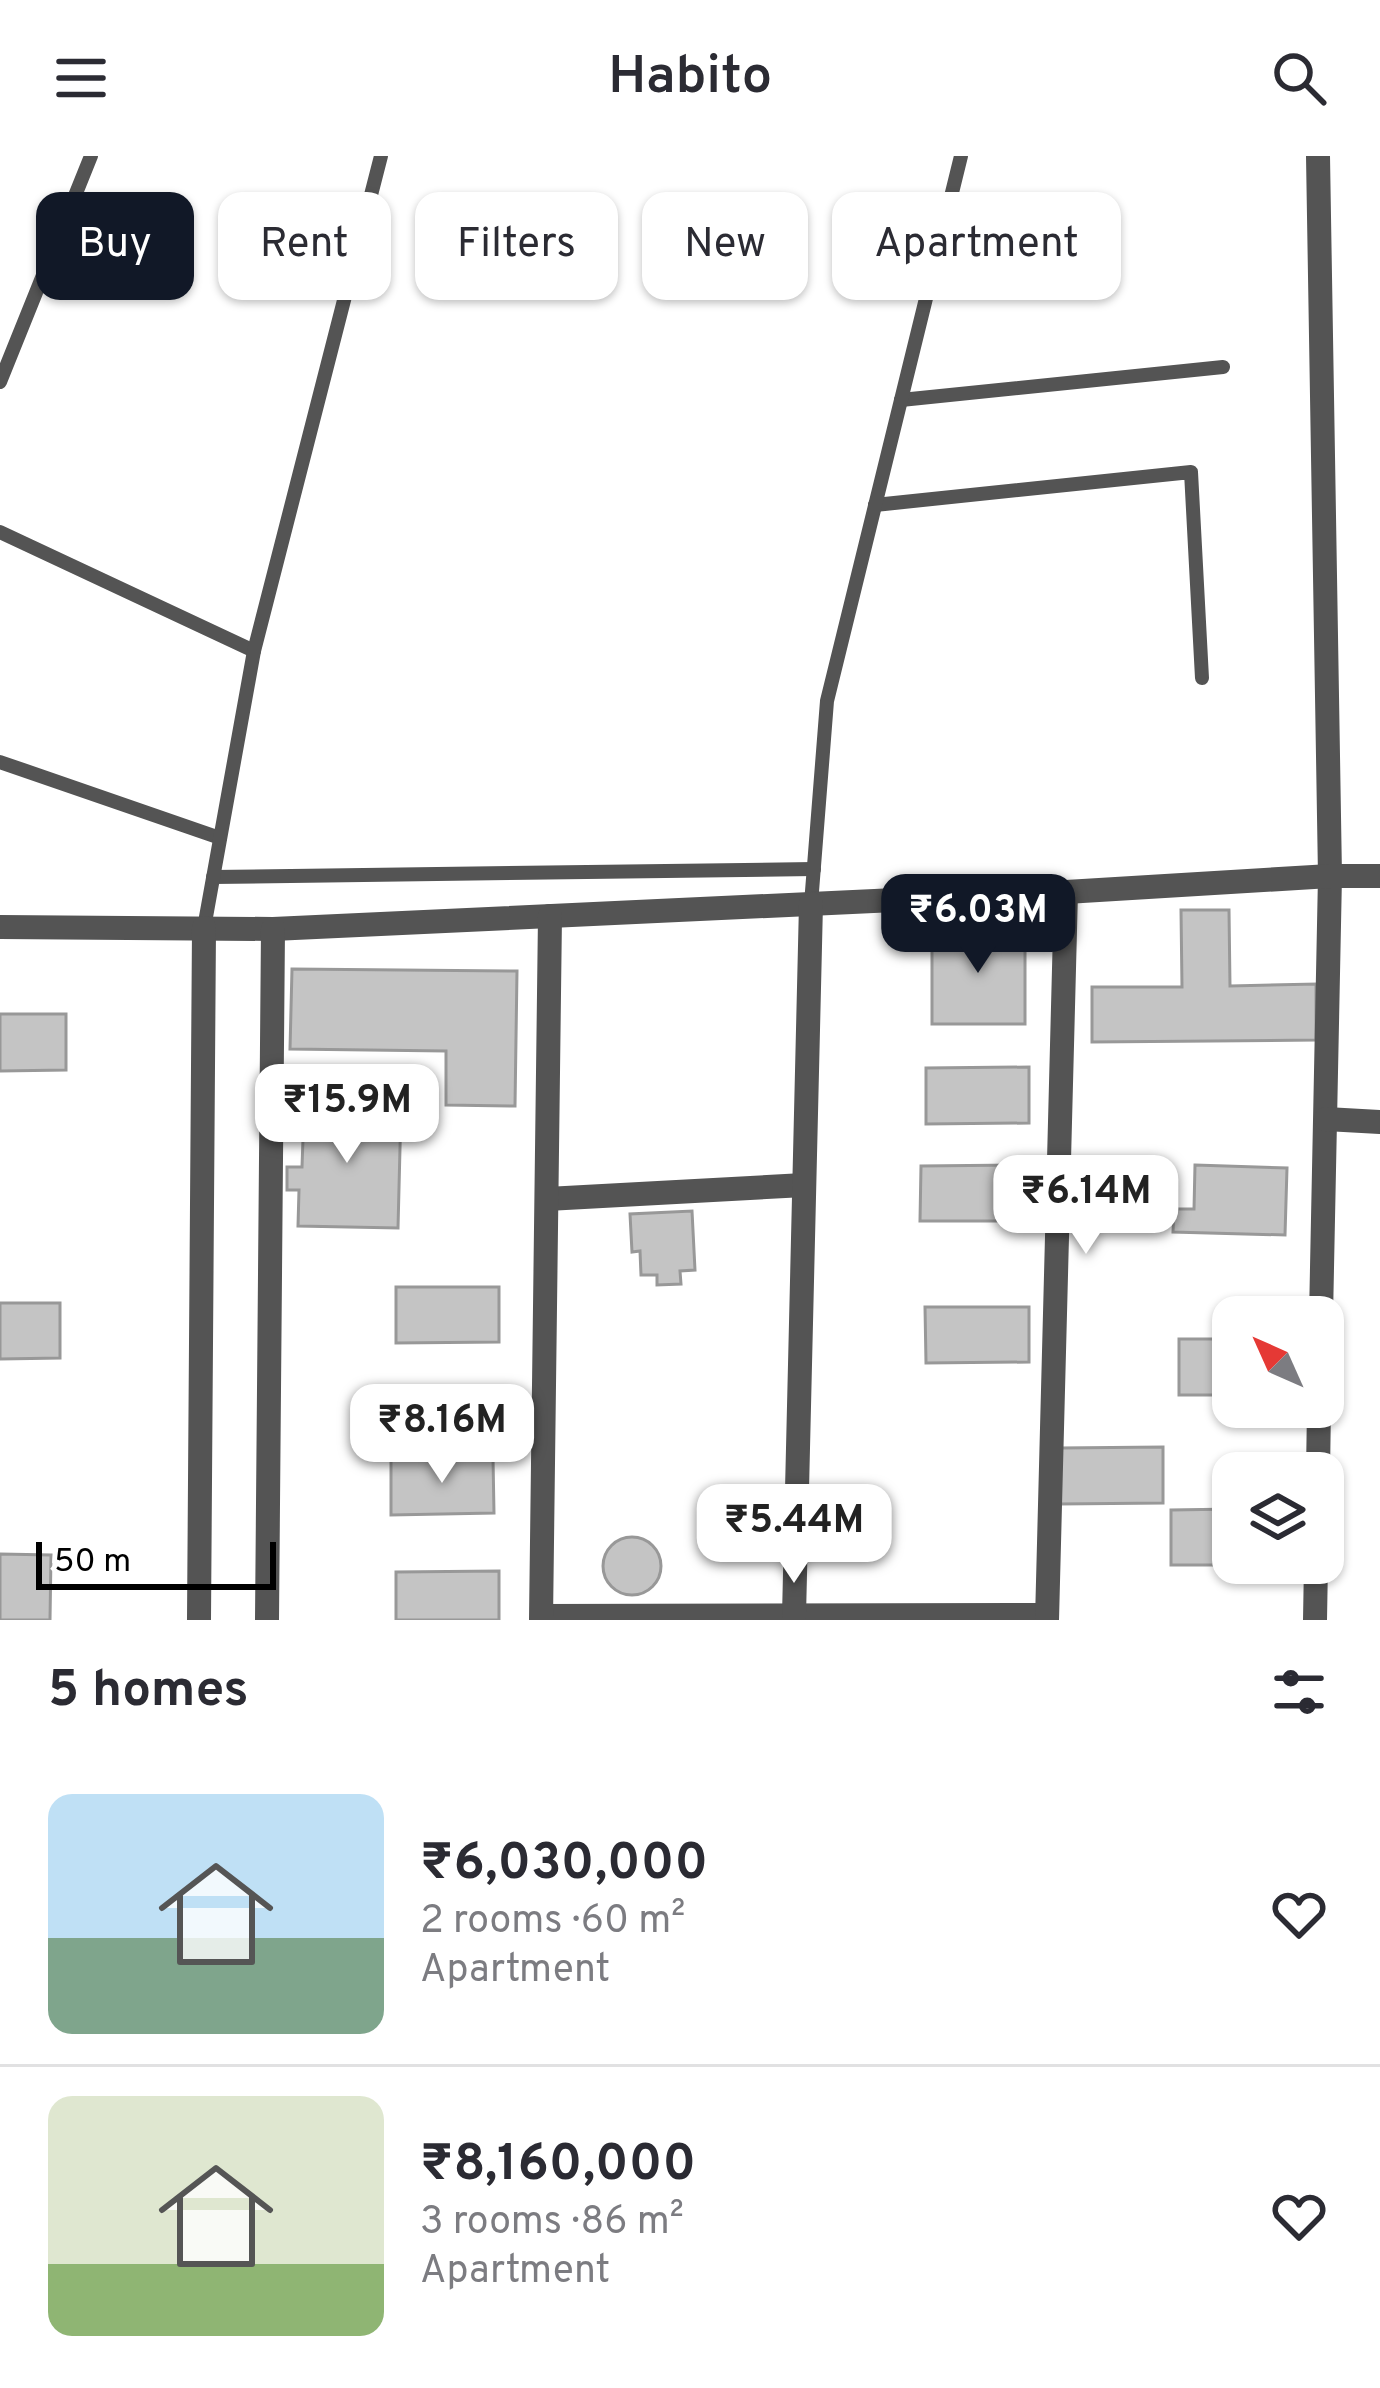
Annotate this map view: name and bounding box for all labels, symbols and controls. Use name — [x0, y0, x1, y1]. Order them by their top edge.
text: Habito — [608, 44, 772, 113]
icon: menu — [48, 45, 114, 111]
icon: search — [1266, 45, 1332, 111]
chip: Buy — [36, 192, 194, 300]
chip: Rent — [218, 192, 391, 300]
chip: Filters — [415, 192, 618, 300]
chip: New — [642, 192, 808, 300]
chip: Apartment — [832, 192, 1121, 300]
pin: ₹6.03M — [880, 874, 1076, 976]
text: ₹6.03M — [908, 888, 1048, 937]
pin: ₹15.9M — [249, 1064, 445, 1166]
text: ₹15.9M — [282, 1078, 412, 1127]
pin: ₹6.14M — [988, 1155, 1184, 1257]
text: ₹6.14M — [1020, 1169, 1152, 1218]
north arrow — [1212, 1296, 1344, 1428]
map controls — [1212, 1296, 1344, 1584]
pin: ₹8.16M — [344, 1384, 540, 1486]
text: ₹8.16M — [377, 1398, 507, 1447]
button: layers — [1212, 1452, 1344, 1584]
pin: ₹5.44M — [696, 1484, 892, 1586]
text: ₹5.44M — [724, 1498, 864, 1547]
scale bar — [36, 1536, 276, 1589]
text: 50 m — [54, 1542, 131, 1584]
icon: filters — [1266, 1659, 1332, 1725]
text: 5 homes — [48, 1660, 249, 1725]
text: ₹6,030,000 — [420, 1833, 708, 1898]
icon: home — [144, 1842, 288, 1986]
icon: heart — [1266, 1881, 1332, 1947]
text: 2 rooms · 60 m² — [420, 1898, 685, 1947]
text: Apartment — [420, 1947, 610, 1996]
text: ₹8,160,000 — [420, 2134, 696, 2199]
icon: home — [144, 2144, 288, 2288]
icon: heart — [1266, 2183, 1332, 2249]
text: 3 rooms · 86 m² — [420, 2199, 684, 2248]
text: Apartment — [420, 2248, 610, 2297]

